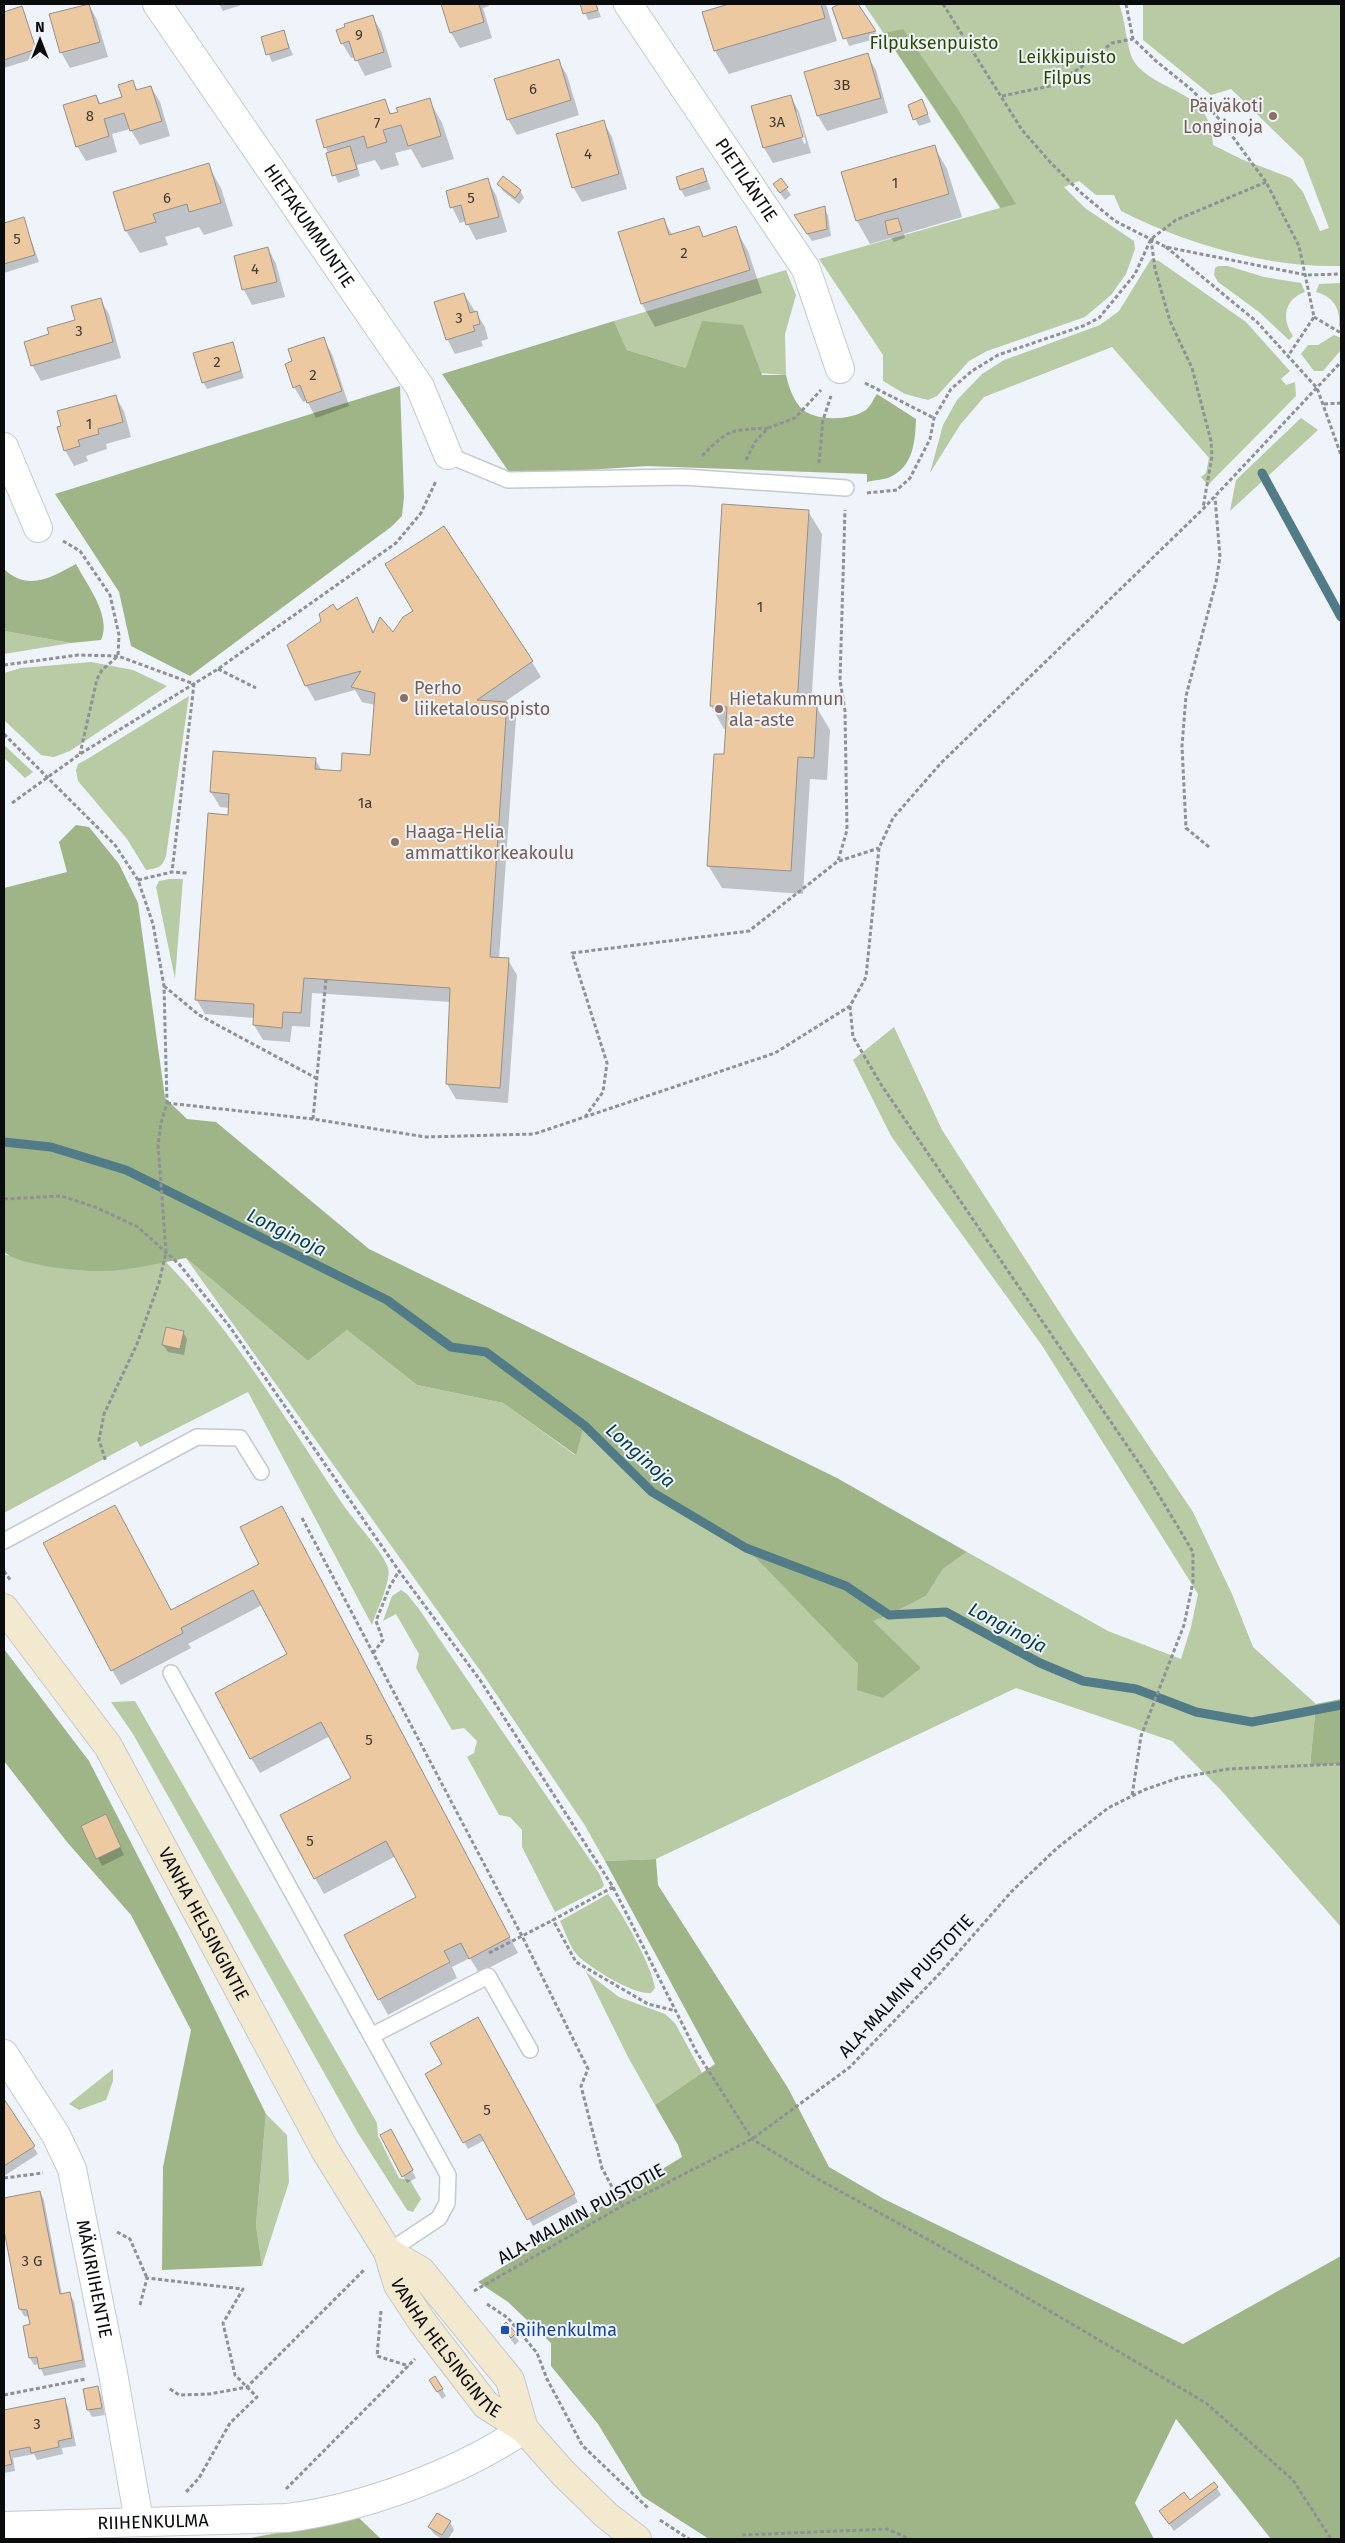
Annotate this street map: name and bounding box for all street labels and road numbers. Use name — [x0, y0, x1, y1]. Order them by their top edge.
street label: PIETILÄNTIE — [710, 134, 782, 226]
street label: HIETAKUMMUNTIE — [259, 160, 359, 292]
street label: VANHA HELSINGINTIE — [154, 1844, 254, 2005]
street label: ALA-MALMIN PUISTOTIE — [834, 1910, 978, 2062]
street label: ALA-MALMIN PUISTOTIE — [493, 2159, 669, 2269]
street label: MÄKIRIIHENTIE — [71, 2218, 117, 2340]
street label: VANHA HELSINGINTIE — [386, 2276, 505, 2423]
street label: RIIHENKULMA — [97, 2509, 210, 2534]

